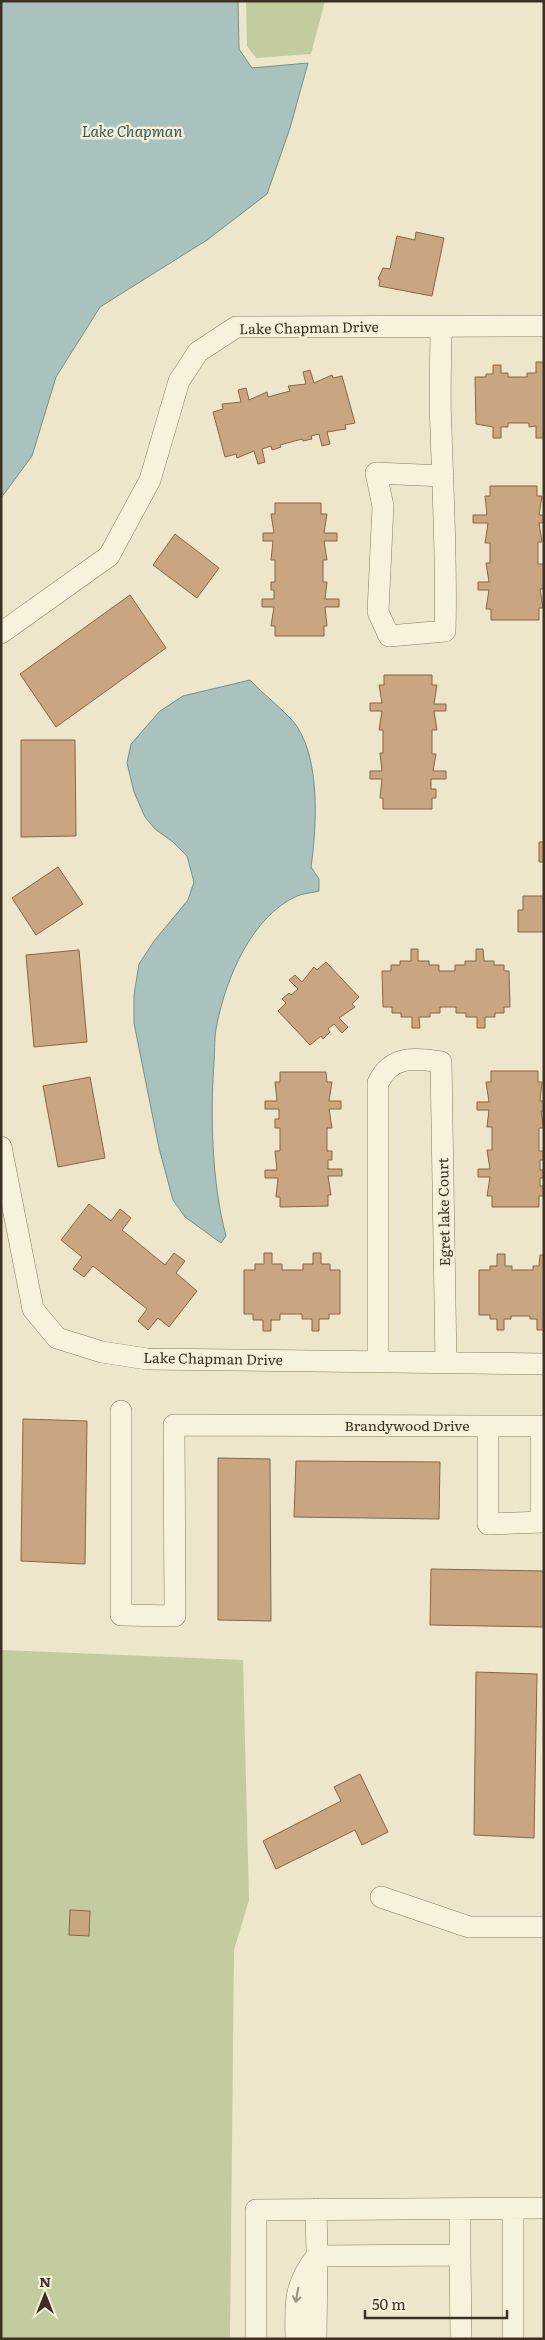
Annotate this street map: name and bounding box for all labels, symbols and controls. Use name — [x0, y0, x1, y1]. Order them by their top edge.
water label: Lake Chapman — [82, 119, 182, 142]
street label: Lake Chapman Drive — [239, 316, 379, 338]
street label: Egret lake Court — [432, 1157, 454, 1266]
street label: Lake Chapman Drive — [143, 1347, 283, 1369]
street label: Brandywood Drive — [344, 1415, 470, 1435]
north arrow — [20, 2270, 70, 2320]
text: N — [39, 2271, 51, 2291]
one-way arrow — [292, 2286, 302, 2302]
scale bar — [365, 2288, 508, 2320]
text: 50 m — [372, 2292, 406, 2315]

